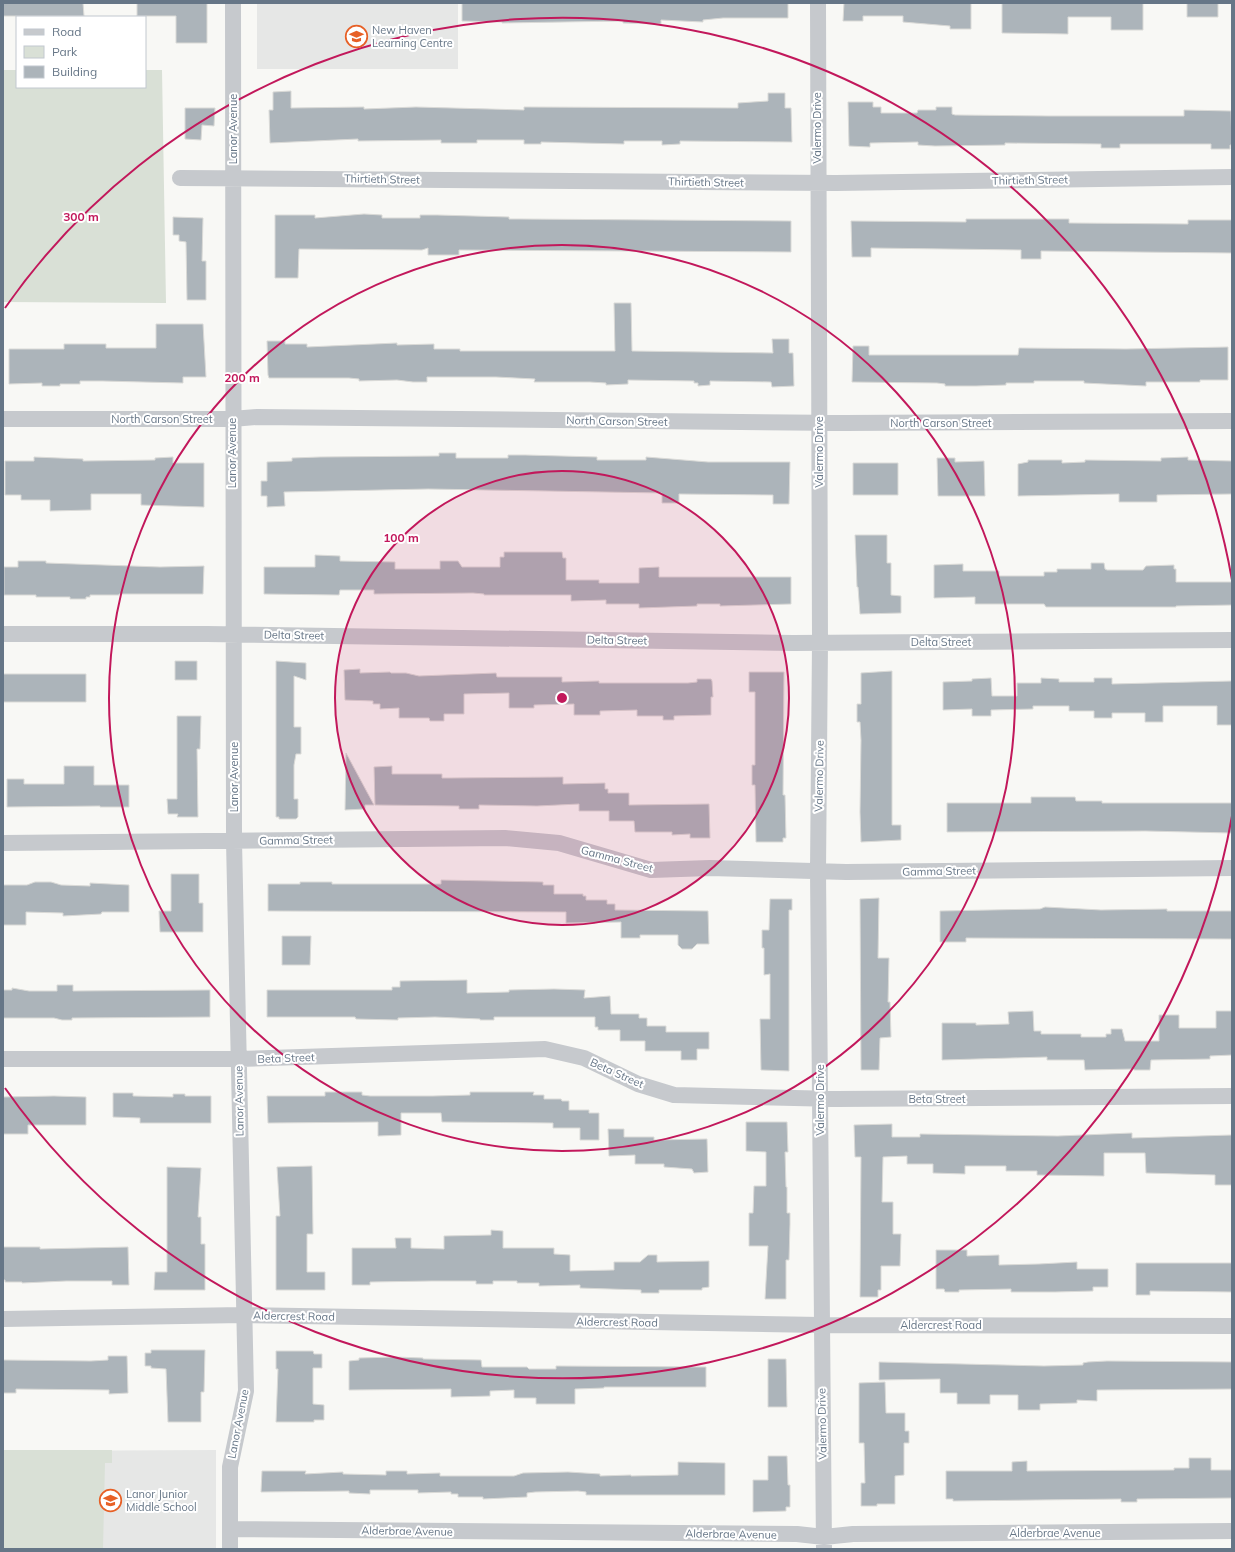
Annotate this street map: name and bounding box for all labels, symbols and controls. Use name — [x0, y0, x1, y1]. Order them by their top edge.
legend — [16, 16, 146, 88]
school or university icon: New Haven Learning Centre — [344, 23, 370, 49]
place label: New Haven Learning Centre — [372, 23, 453, 50]
text: Road — [52, 24, 81, 39]
text: Park — [52, 44, 78, 59]
text: Building — [52, 64, 97, 79]
street label: Valermo Drive — [810, 92, 824, 164]
street label: Lanor Avenue — [226, 94, 240, 164]
street label: Thirtieth Street — [344, 171, 420, 187]
street label: Thirtieth Street — [992, 172, 1068, 188]
street label: Thirtieth Street — [668, 174, 744, 190]
text: 300 m — [63, 209, 99, 224]
text: 200 m — [224, 370, 260, 385]
street label: North Carson Street — [111, 412, 213, 426]
street label: North Carson Street — [566, 413, 668, 429]
street label: Valermo Drive — [812, 416, 826, 488]
street label: North Carson Street — [890, 416, 992, 430]
street label: Lanor Avenue — [225, 418, 239, 488]
text: 100 m — [383, 530, 419, 545]
street label: Delta Street — [264, 627, 325, 643]
street label: Delta Street — [587, 632, 648, 648]
street label: Delta Street — [911, 635, 971, 649]
centre of rings — [555, 691, 569, 705]
street label: Valermo Drive — [811, 740, 827, 812]
street label: Lanor Avenue — [227, 742, 241, 812]
street label: Gamma Street — [259, 832, 333, 848]
street label: Gamma Street — [580, 843, 655, 875]
street label: Gamma Street — [902, 863, 976, 879]
street label: Beta Street — [257, 1050, 315, 1066]
street label: Beta Street — [588, 1055, 646, 1091]
street label: Valermo Drive — [813, 1064, 827, 1136]
street label: Lanor Avenue — [231, 1066, 247, 1136]
street label: Beta Street — [908, 1092, 966, 1106]
street label: Aldercrest Road — [253, 1308, 335, 1324]
street label: Aldercrest Road — [576, 1314, 658, 1330]
street label: Aldercrest Road — [900, 1318, 982, 1332]
street label: Lanor Avenue — [224, 1388, 252, 1460]
street label: Valermo Drive — [814, 1388, 830, 1460]
school or university icon: Lanor Junior Middle School — [97, 1487, 123, 1513]
place label: Lanor Junior Middle School — [126, 1487, 197, 1514]
street label: Alderbrae Avenue — [361, 1523, 453, 1539]
street label: Alderbrae Avenue — [685, 1526, 777, 1542]
street label: Alderbrae Avenue — [1009, 1526, 1101, 1540]

